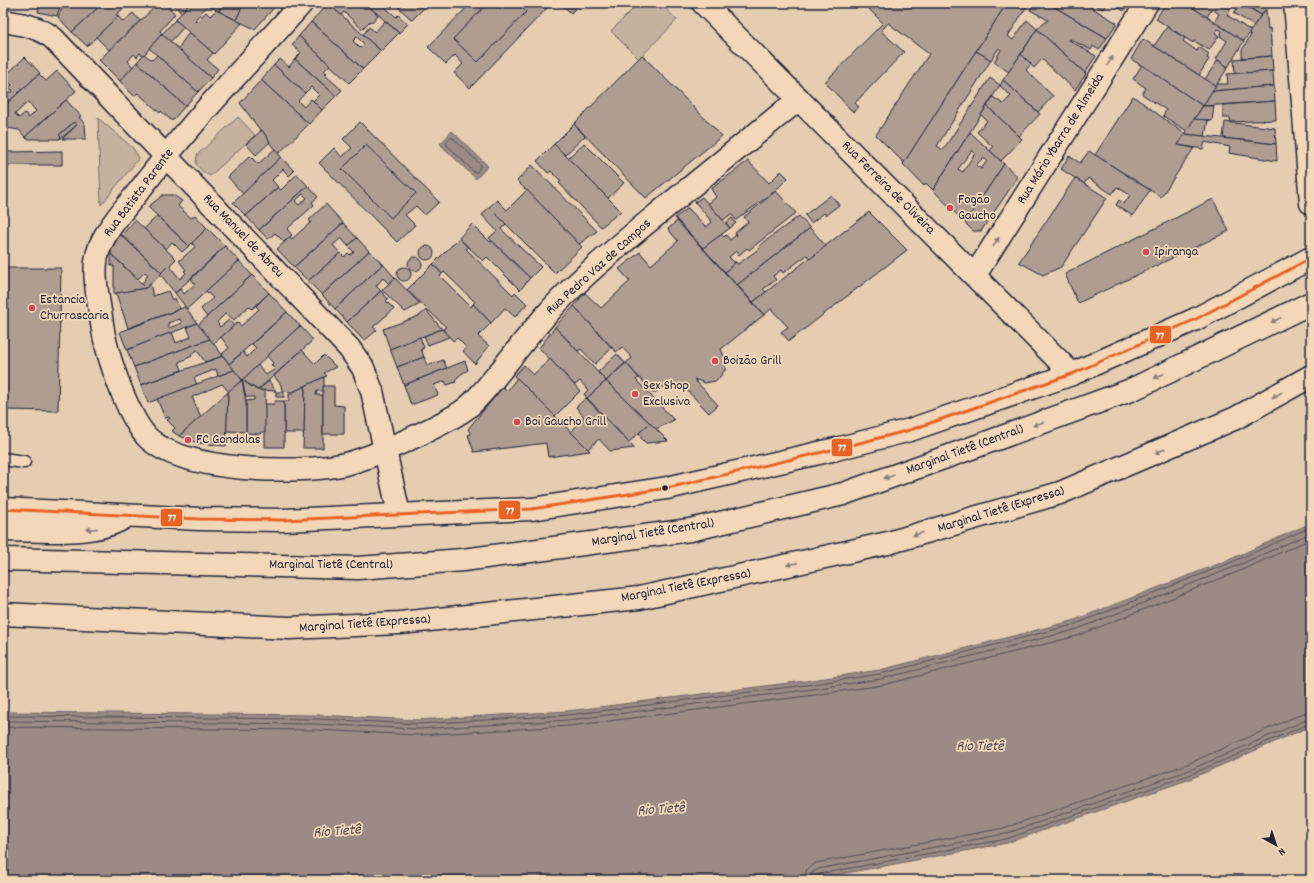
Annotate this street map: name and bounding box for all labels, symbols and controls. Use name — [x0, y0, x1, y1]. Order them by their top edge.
one-way arrow — [1106, 56, 1114, 66]
street label: Rua Mário Ybarra de Almeida — [1012, 69, 1110, 208]
street label: Rua Ferreira de Oliveira — [837, 137, 940, 240]
street label: Rua Batista Parente — [99, 144, 179, 242]
street label: Rua Manuel de Abreu — [198, 190, 288, 282]
place label: Fogão Gaucho — [958, 190, 996, 226]
marker: Fogão Gaucho — [945, 203, 955, 213]
street label: Rua Pedro Vaz de Campos — [542, 214, 656, 320]
one-way arrow — [992, 236, 999, 247]
place label: Ipiranga — [1154, 242, 1199, 262]
marker: Ipiranga — [1141, 247, 1151, 257]
place label: Estancia Churrascaria — [40, 290, 109, 326]
marker: Estancia Churrascaria — [27, 303, 37, 313]
one-way arrow — [1270, 317, 1282, 323]
line badge: 77 — [1149, 325, 1172, 344]
text: 77 — [1156, 329, 1165, 345]
place label: Boizão Grill — [723, 351, 782, 371]
marker: Boizão Grill — [710, 356, 720, 366]
one-way arrow — [1153, 373, 1164, 379]
place label: Sex Shop Exclusiva — [643, 376, 691, 412]
marker: Sex Shop Exclusiva — [630, 389, 640, 399]
one-way arrow — [1271, 392, 1283, 398]
place label: Boi Gaucho Grill — [525, 412, 607, 432]
marker: Boi Gaucho Grill — [512, 417, 522, 427]
street label: Marginal Tietê (Central) — [903, 419, 1027, 481]
one-way arrow — [1032, 422, 1044, 428]
place label: FC Gondolas — [196, 430, 261, 450]
marker: FC Gondolas — [183, 435, 193, 445]
line badge: 77 — [831, 438, 853, 457]
text: 77 — [838, 441, 847, 457]
one-way arrow — [1153, 448, 1165, 454]
one-way arrow — [883, 475, 895, 481]
street label: Marginal Tietê (Expressa) — [935, 481, 1067, 539]
unlabelled marker — [660, 483, 670, 493]
line badge: 77 — [498, 500, 521, 520]
text: 77 — [506, 504, 515, 520]
line badge: 77 — [160, 508, 183, 527]
text: 77 — [168, 511, 177, 527]
street label: Marginal Tietê (Central) — [590, 513, 716, 553]
one-way arrow — [86, 525, 98, 532]
one-way arrow — [912, 531, 924, 537]
street label: Marginal Tietê (Central) — [269, 555, 393, 575]
one-way arrow — [785, 562, 798, 568]
street label: Marginal Tietê (Expressa) — [619, 564, 753, 608]
street label: Marginal Tietê (Expressa) — [299, 609, 432, 639]
water label: Rio Tietê — [956, 736, 1005, 758]
water label: Rio Tietê — [637, 797, 687, 823]
water label: Rio Tietê — [313, 819, 363, 845]
north arrow — [1256, 825, 1296, 865]
text: N — [1273, 843, 1288, 859]

